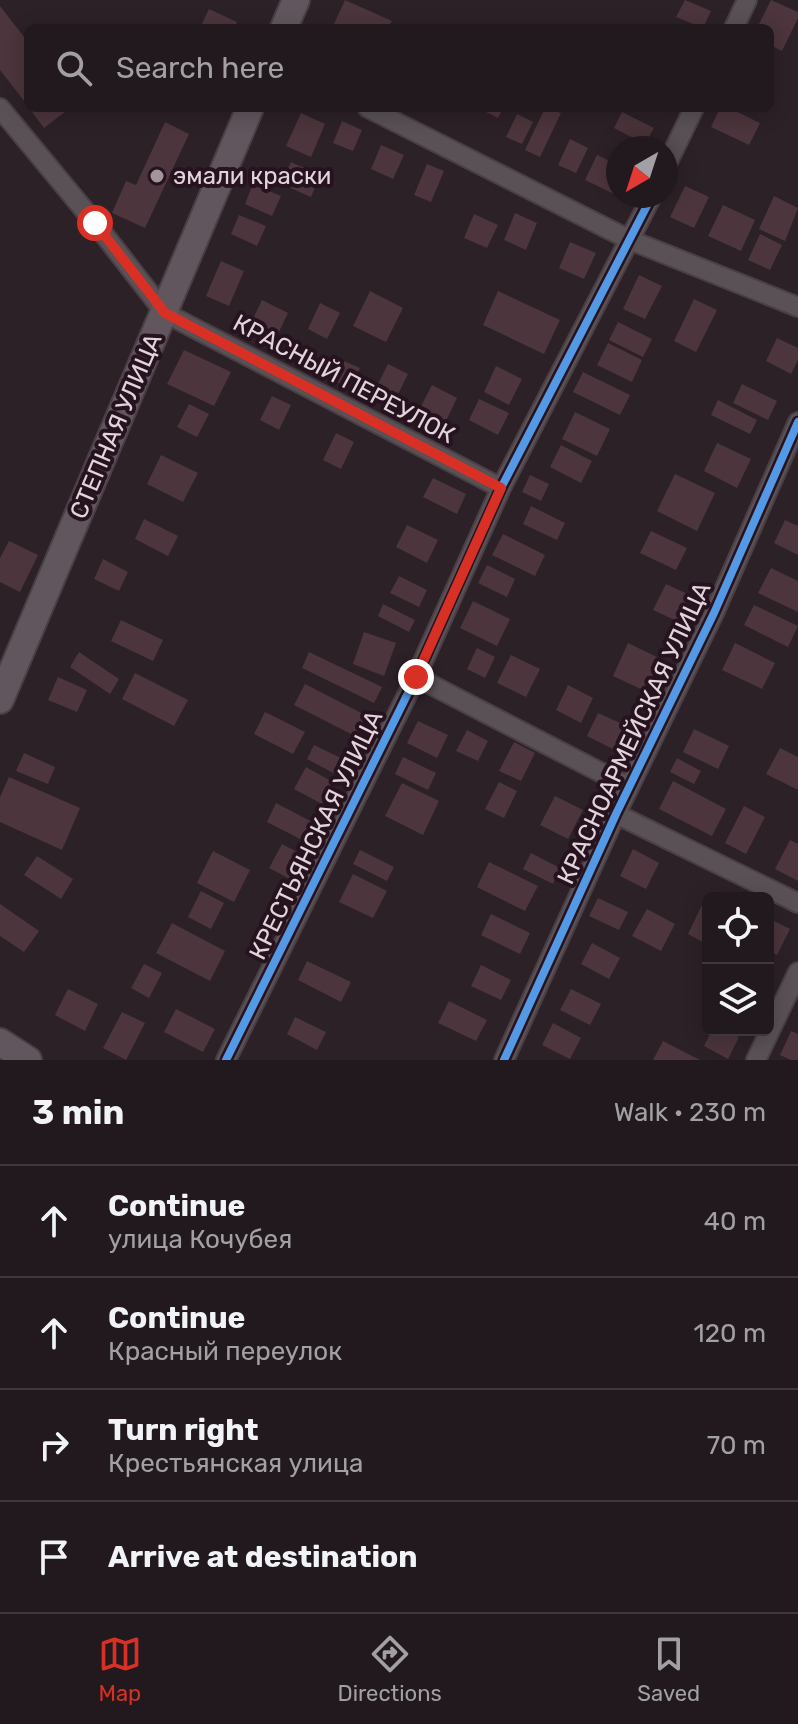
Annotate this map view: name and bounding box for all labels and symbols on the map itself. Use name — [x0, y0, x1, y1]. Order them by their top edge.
north arrow — [606, 136, 678, 208]
place label: эмали краски — [173, 162, 331, 190]
marker: эмали краски — [148, 167, 166, 185]
route start — [77, 205, 113, 241]
street label: КРАСНЫЙ ПЕРЕУЛОК — [228, 309, 460, 449]
street label: СТЕПНАЯ УЛИЦА — [64, 329, 168, 523]
street label: КРАСНОАРМЕЙСКАЯ УЛИЦА — [552, 578, 716, 888]
route end — [398, 659, 434, 695]
street label: КРЕСТЬЯНСКАЯ УЛИЦА — [243, 706, 389, 964]

